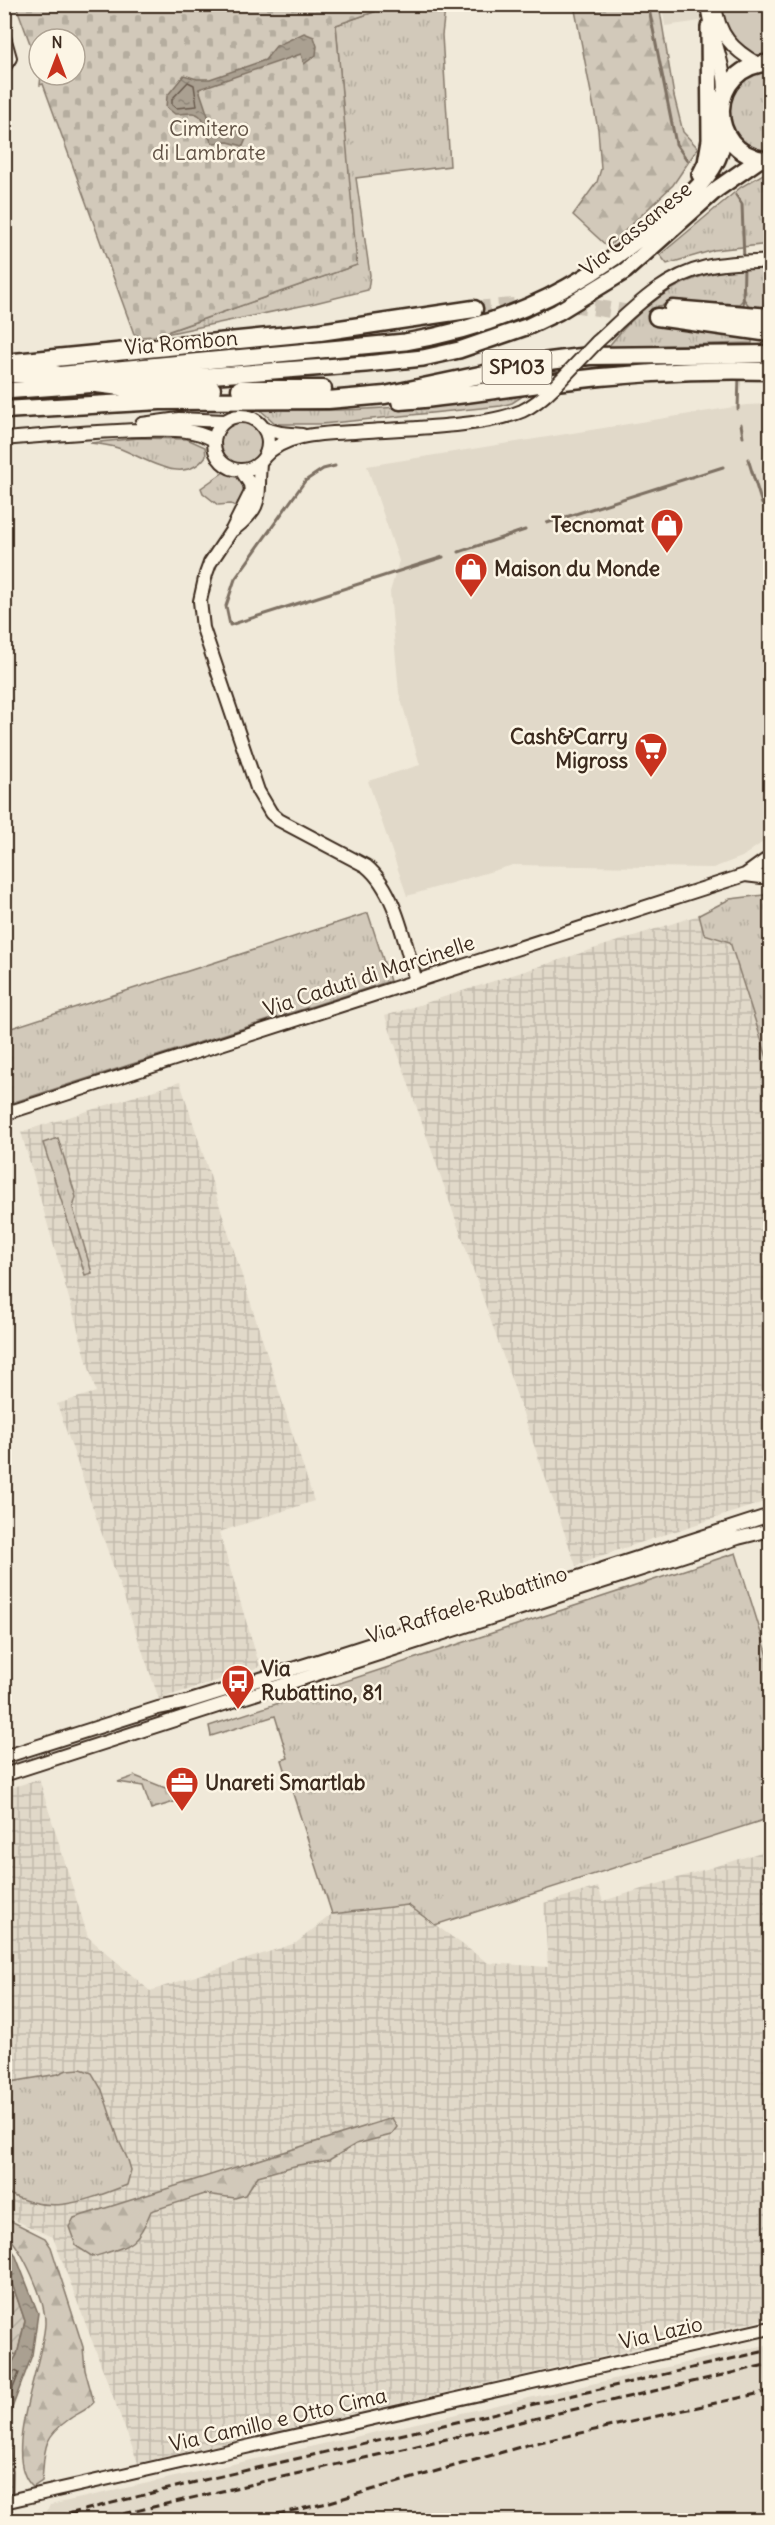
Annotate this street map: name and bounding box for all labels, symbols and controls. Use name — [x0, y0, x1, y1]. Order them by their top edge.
north arrow — [27, 27, 87, 87]
text: N — [51, 32, 63, 52]
park label: Cimitero di Lambrate — [152, 115, 266, 166]
street label: Via Cassanese — [574, 175, 697, 282]
street label: Via Rombon — [123, 324, 239, 361]
road number: SP103 — [482, 350, 552, 384]
shop icon: Tecnomat — [649, 507, 685, 554]
place label: Tecnomat — [551, 511, 645, 538]
shop icon: Maison du Monde — [453, 551, 489, 598]
place label: Maison du Monde — [494, 555, 660, 582]
place label: Cash&Carry Migross — [510, 723, 628, 774]
supermarket icon: Cash&Carry Migross — [633, 731, 669, 778]
street label: Via Caduti di Marcinelle — [260, 929, 478, 1022]
street label: Via Raffaele Rubattino — [363, 1559, 571, 1650]
place label: Via Rubattino, 81 — [261, 1655, 383, 1706]
bus stop icon: Via Rubattino, 81 — [220, 1663, 256, 1710]
office icon: Unareti Smartlab — [164, 1765, 200, 1812]
place label: Unareti Smartlab — [205, 1769, 365, 1796]
street label: Via Lazio — [617, 2310, 705, 2355]
street label: Via Camillo e Otto Cima — [167, 2381, 389, 2458]

